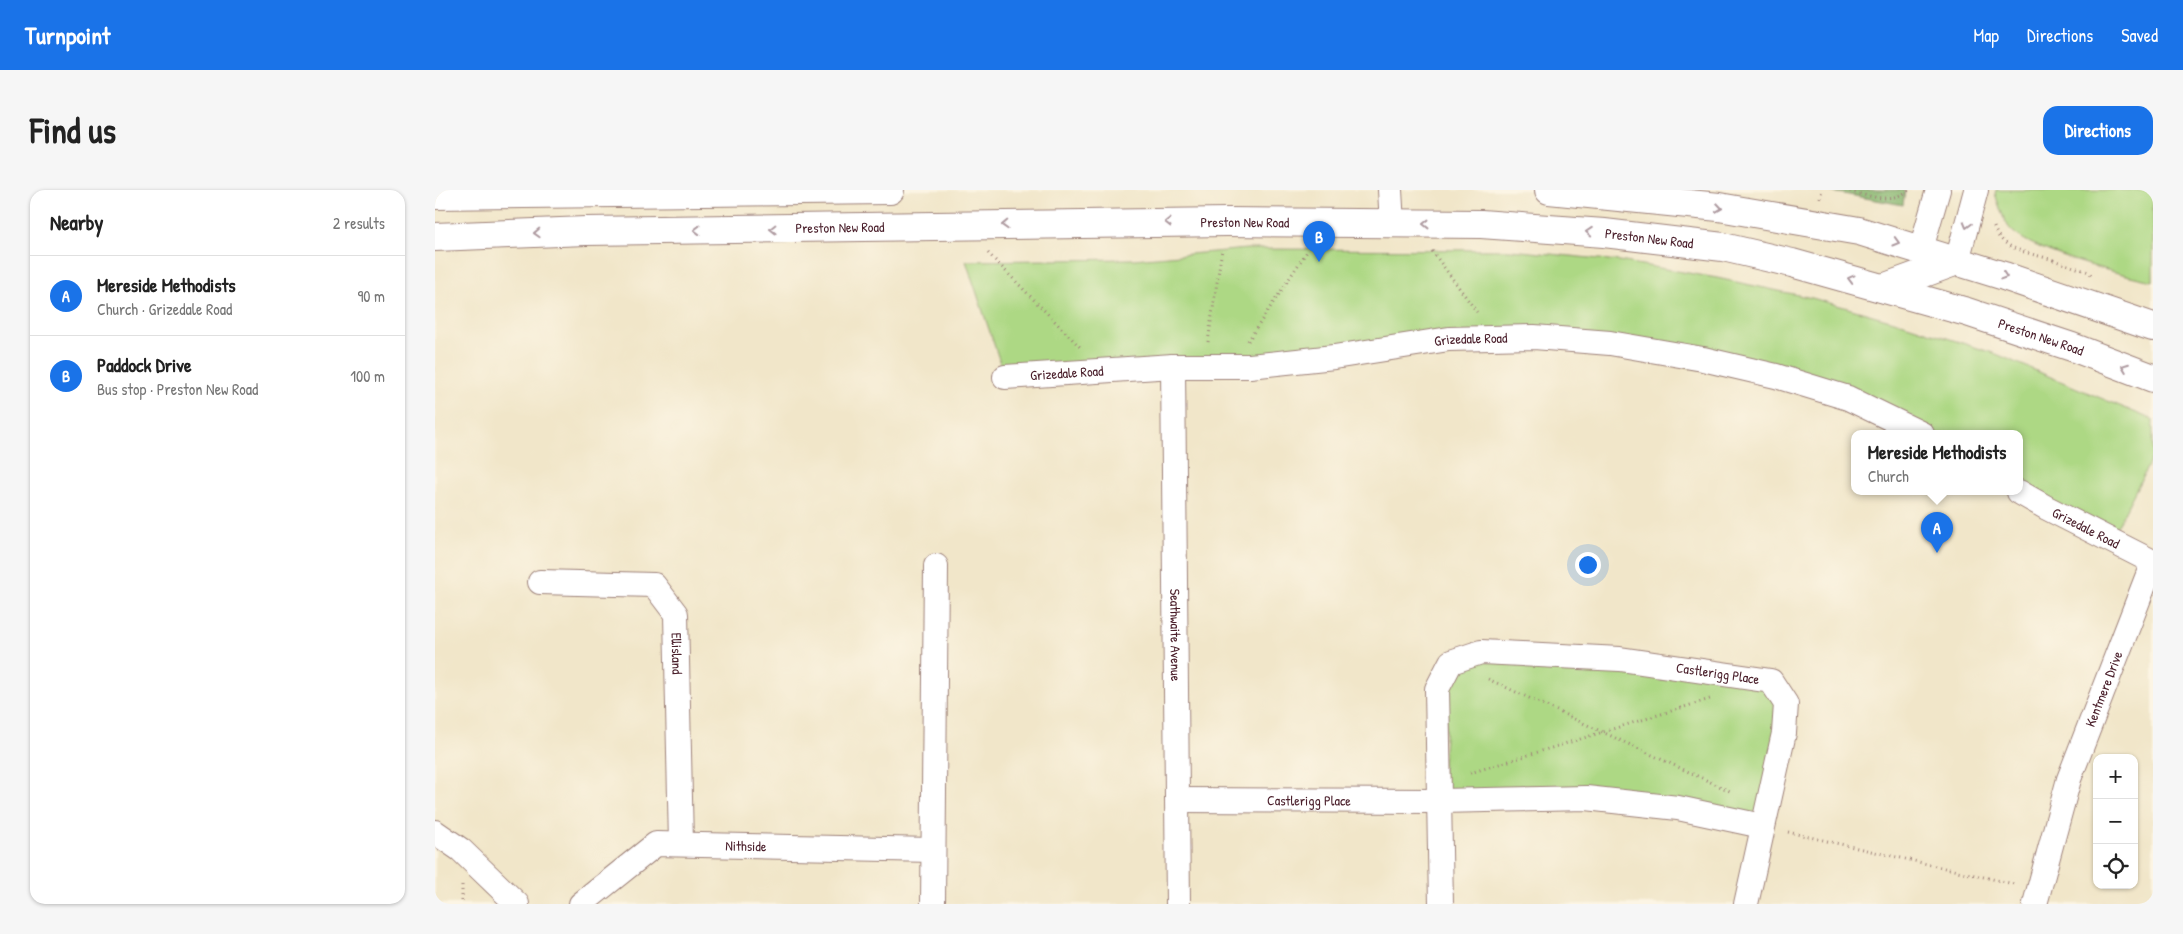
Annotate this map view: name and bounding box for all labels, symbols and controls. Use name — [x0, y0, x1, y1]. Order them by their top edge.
text: Turnpoint — [25, 19, 110, 51]
text: Map — [1974, 23, 1999, 48]
text: Directions — [2027, 23, 2093, 48]
text: Saved — [2121, 23, 2158, 48]
button: Directions — [2043, 106, 2153, 155]
text: Find us — [30, 107, 116, 154]
one-way arrow — [1715, 202, 1723, 212]
text: Nearby — [50, 208, 103, 237]
text: 2 results — [333, 212, 385, 234]
street label: Preston New Road — [1200, 212, 1290, 231]
street label: Preston New Road — [795, 217, 885, 237]
one-way arrow — [1164, 217, 1172, 227]
one-way arrow — [1422, 219, 1430, 229]
one-way arrow — [1001, 220, 1009, 230]
pin: B — [1303, 221, 1335, 262]
one-way arrow — [1962, 221, 1972, 229]
street label: Preston New Road — [1604, 223, 1695, 253]
one-way arrow — [769, 224, 776, 234]
one-way arrow — [693, 225, 700, 235]
one-way arrow — [533, 227, 541, 238]
one-way arrow — [1584, 227, 1592, 238]
one-way arrow — [1891, 236, 1899, 246]
one-way arrow — [1999, 270, 2007, 280]
text: Mereside Methodists — [97, 272, 236, 298]
one-way arrow — [1848, 274, 1856, 284]
text: A — [62, 285, 70, 307]
text: 90 m — [357, 285, 385, 307]
text: Church · Grizedale Road — [97, 298, 232, 320]
street label: Preston New Road — [1996, 313, 2087, 360]
street label: Grizedale Road — [1433, 328, 1508, 350]
text: Paddock Drive — [97, 352, 191, 378]
street label: Grizedale Road — [1030, 361, 1105, 384]
one-way arrow — [2121, 363, 2130, 373]
text: B — [62, 365, 70, 387]
text: 100 m — [350, 365, 385, 387]
text: Bus stop · Preston New Road — [97, 378, 258, 400]
popup — [1851, 430, 2023, 495]
text: Mereside Methodists — [1868, 439, 2006, 465]
text: Church — [1868, 465, 1909, 487]
street label: Grizedale Road — [2049, 502, 2124, 553]
pin: A — [1921, 512, 1953, 553]
your location — [1575, 552, 1601, 578]
street label: Seathwaite Avenue — [1166, 589, 1186, 682]
street label: Ellisland — [667, 632, 687, 675]
street label: Kentmere Drive — [2080, 648, 2127, 729]
street label: Castlerigg Place — [1675, 657, 1761, 688]
map controls — [2093, 754, 2138, 889]
button: + — [2093, 754, 2138, 799]
street label: Castlerigg Place — [1267, 790, 1351, 811]
button: − — [2093, 799, 2138, 844]
street label: Nithside — [725, 836, 767, 855]
button: locate — [2093, 844, 2138, 889]

